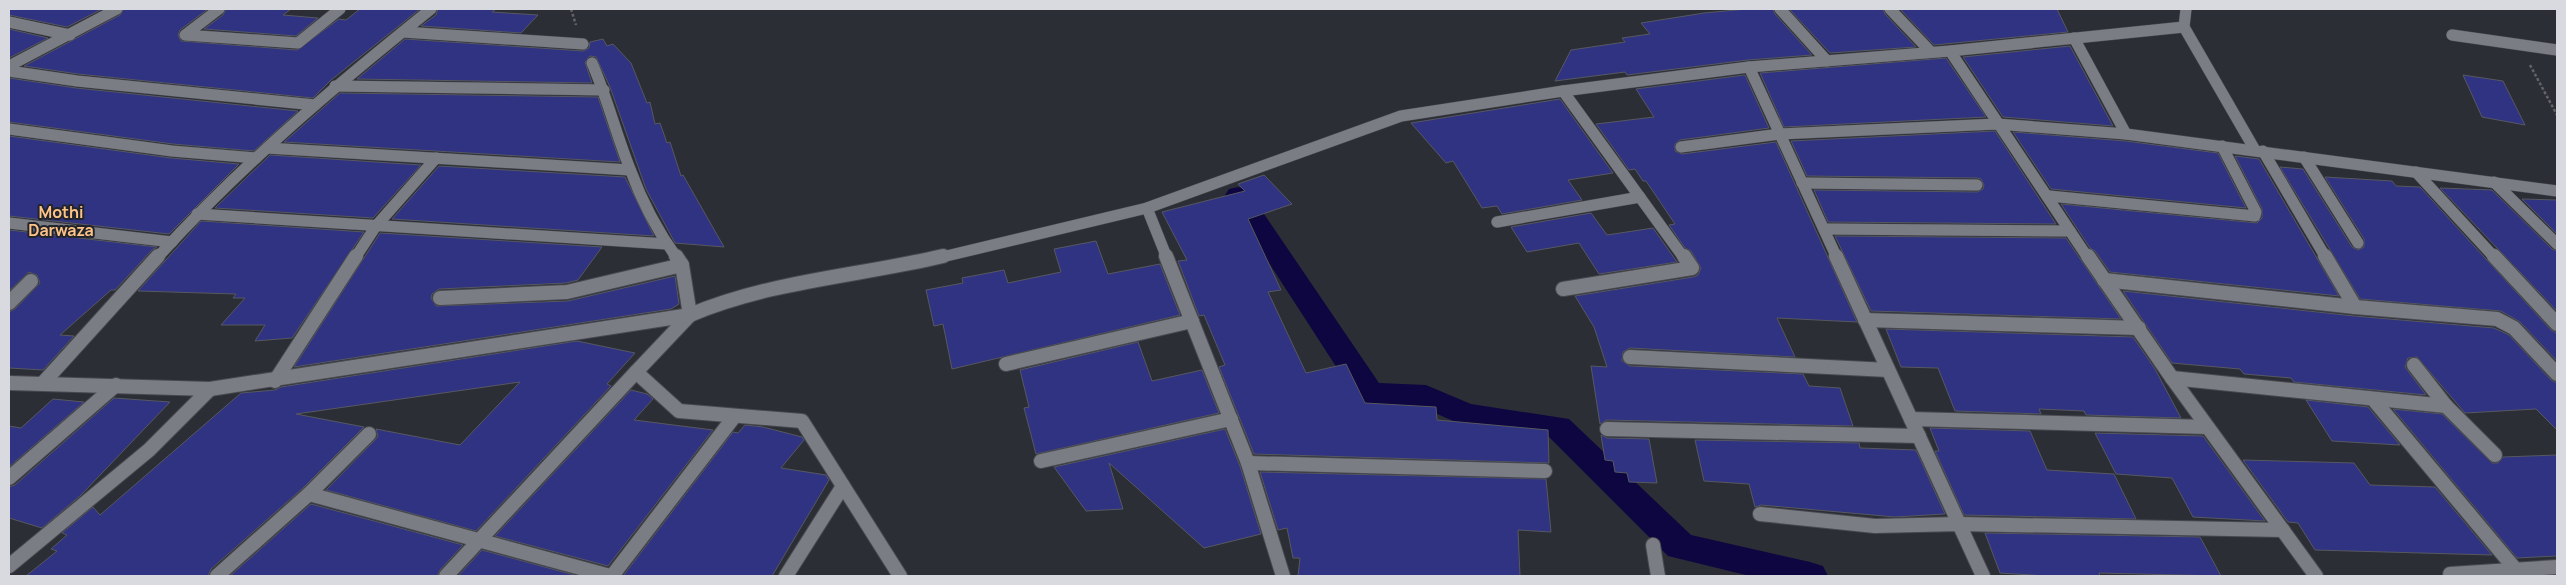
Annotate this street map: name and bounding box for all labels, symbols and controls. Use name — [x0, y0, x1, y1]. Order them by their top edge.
district label: Mothi Darwaza — [28, 201, 94, 241]

